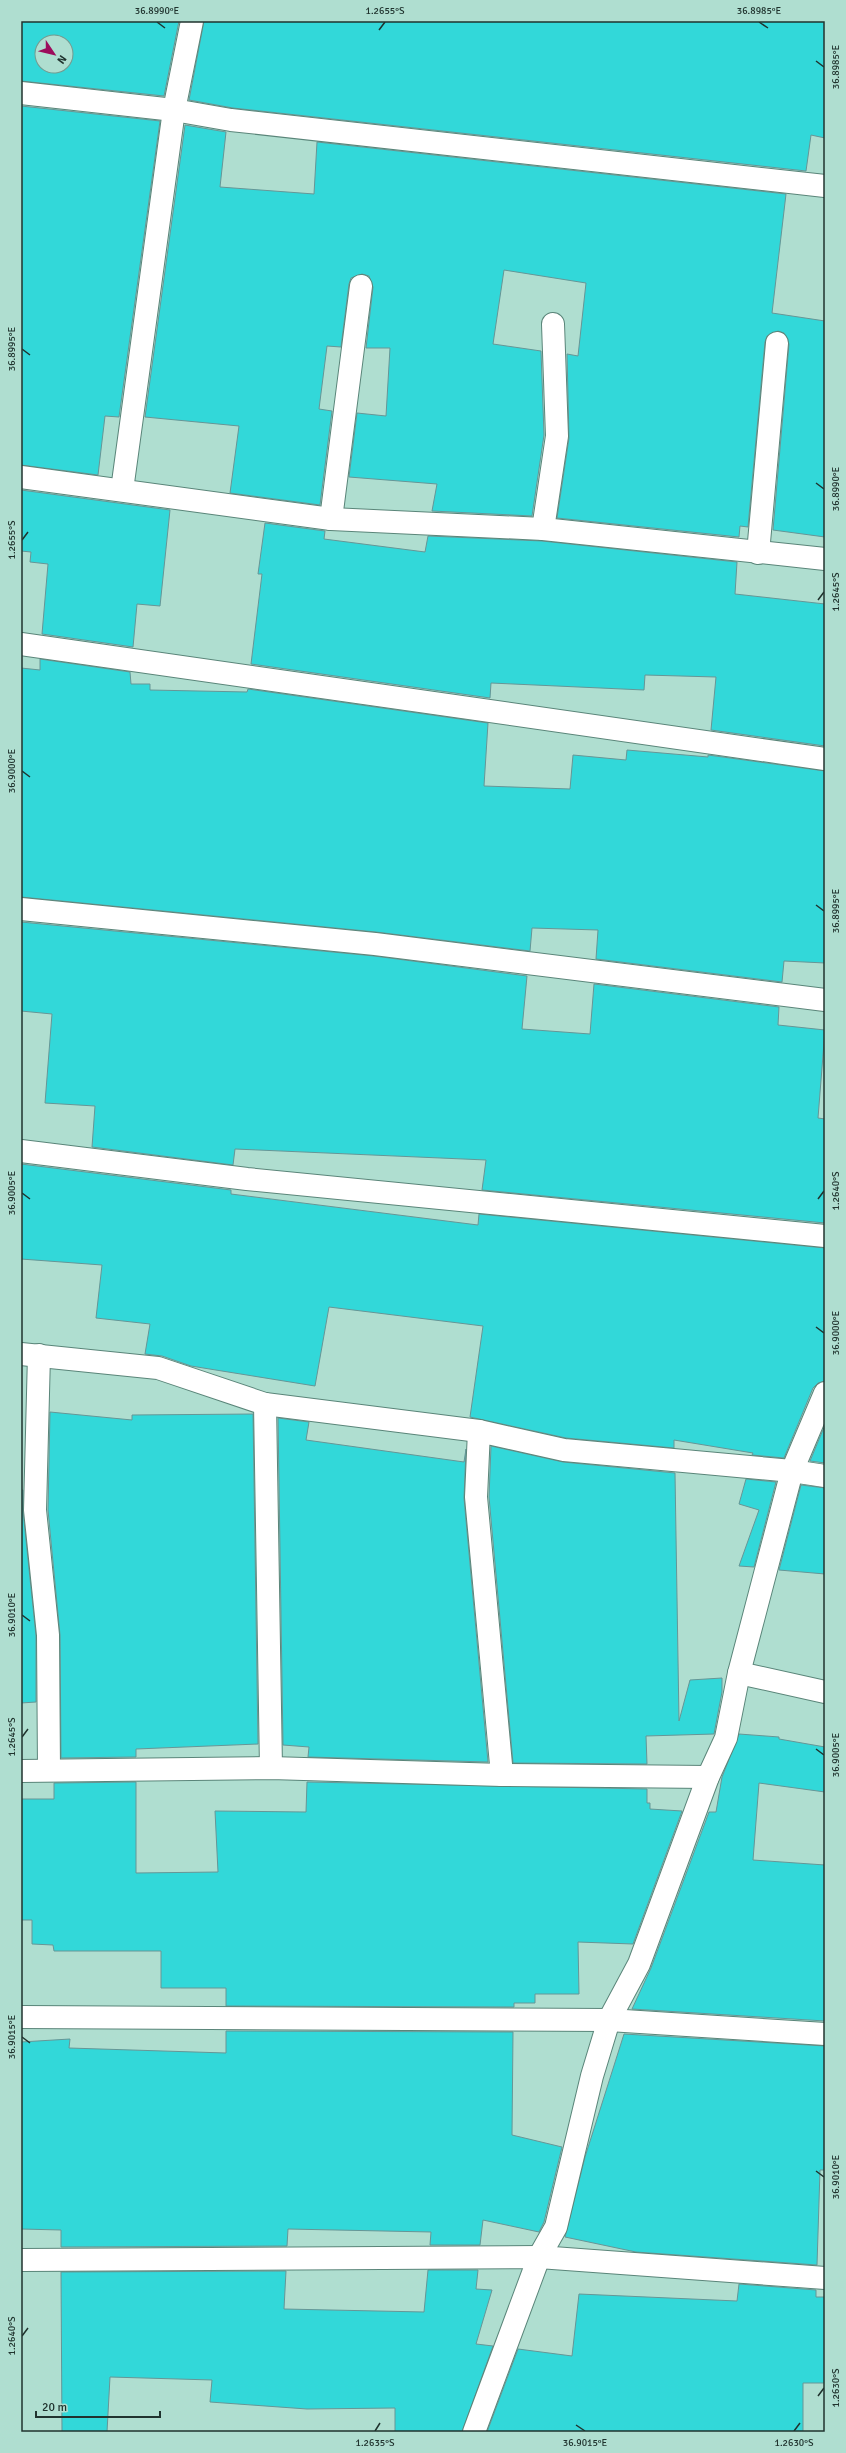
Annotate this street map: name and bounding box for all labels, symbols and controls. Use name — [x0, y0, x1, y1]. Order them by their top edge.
text: 36.8990°E — [135, 5, 180, 17]
text: 1.2655°S — [366, 5, 405, 17]
text: 36.8985°E — [737, 5, 782, 17]
north arrow — [34, 34, 74, 74]
text: 36.8985°E — [830, 44, 842, 89]
text: N — [54, 53, 69, 66]
text: 36.8995°E — [6, 326, 18, 371]
text: 36.8990°E — [830, 466, 842, 511]
text: 1.2655°S — [6, 520, 18, 559]
text: 1.2645°S — [830, 572, 842, 611]
text: 36.9000°E — [6, 748, 18, 793]
text: 36.8995°E — [830, 888, 842, 933]
text: 36.9005°E — [6, 1170, 18, 1215]
text: 1.2640°S — [830, 1171, 842, 1210]
text: 36.9000°E — [830, 1310, 842, 1355]
text: 36.9010°E — [6, 1592, 18, 1637]
text: 1.2645°S — [6, 1717, 18, 1756]
text: 36.9005°E — [830, 1732, 842, 1777]
text: 36.9015°E — [6, 2014, 18, 2059]
text: 36.9010°E — [830, 2154, 842, 2199]
text: 1.2640°S — [6, 2316, 18, 2355]
text: 1.2630°S — [830, 2368, 842, 2407]
scale bar — [36, 2393, 160, 2419]
text: 20 m — [42, 2400, 67, 2415]
text: 1.2635°S — [356, 2437, 395, 2449]
text: 36.9015°E — [563, 2437, 608, 2449]
text: 1.2630°S — [775, 2437, 814, 2449]

